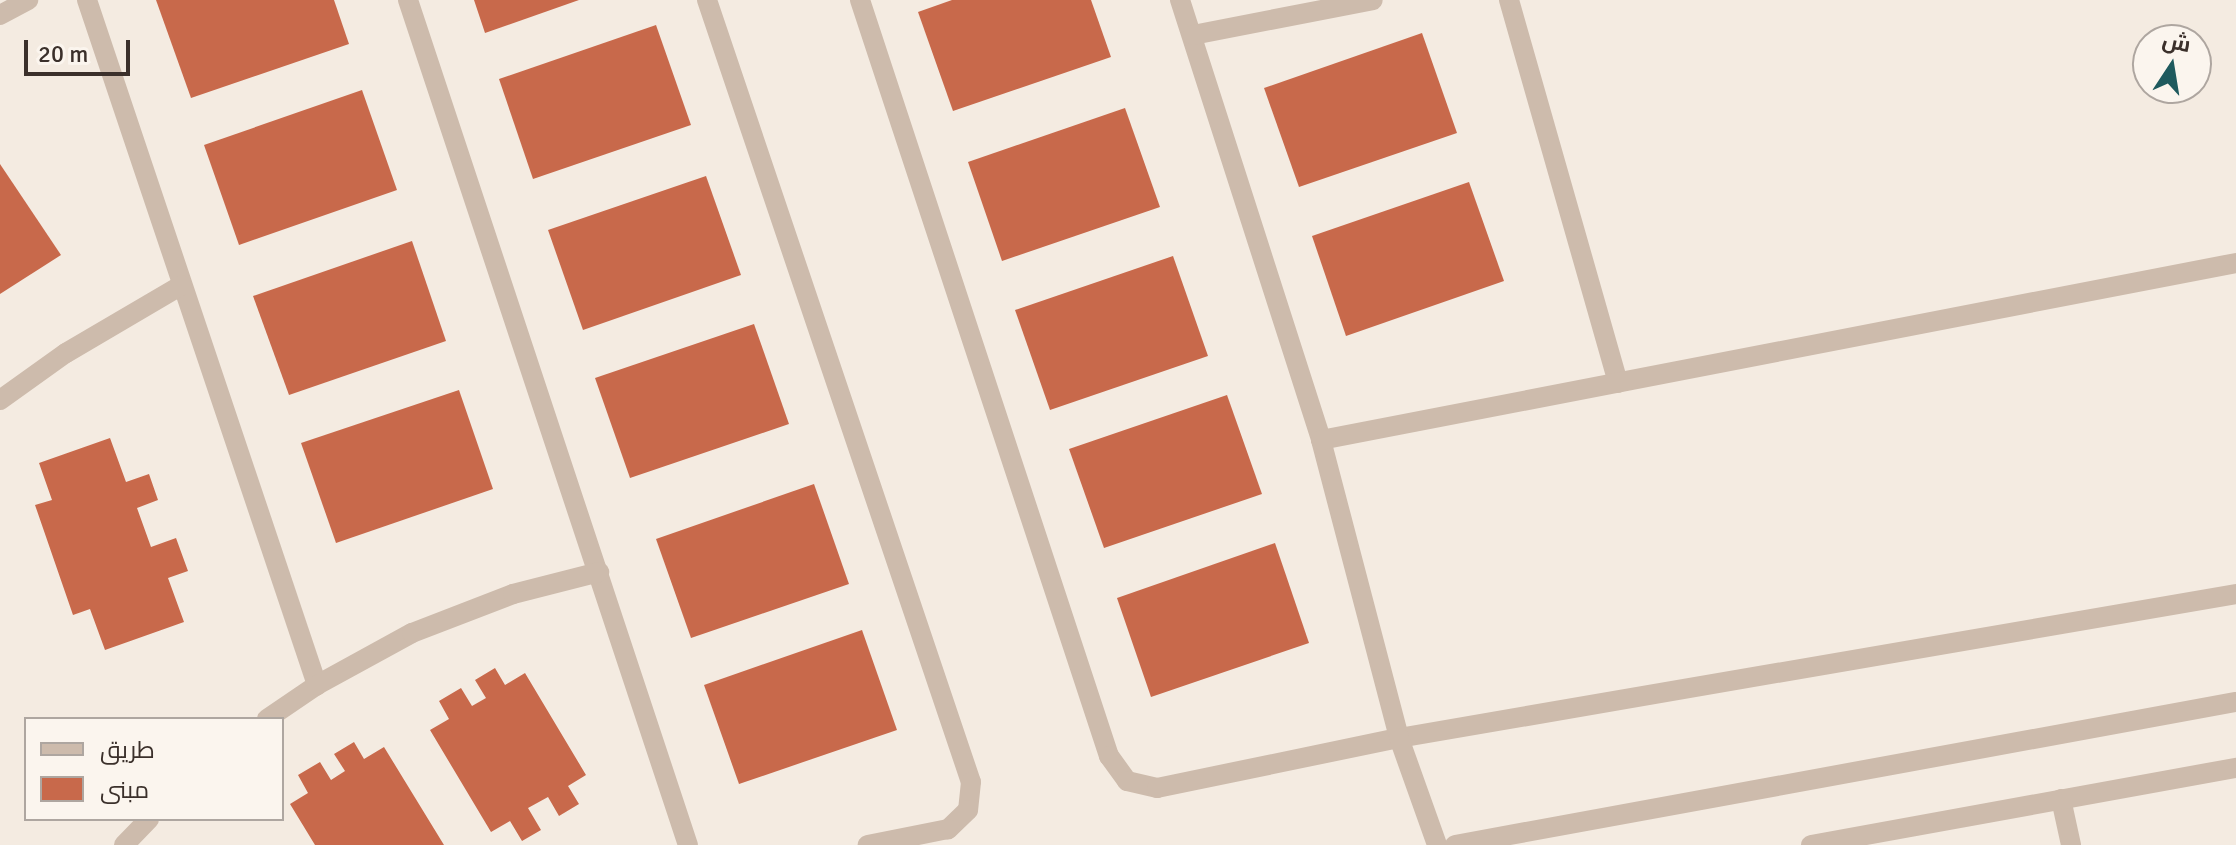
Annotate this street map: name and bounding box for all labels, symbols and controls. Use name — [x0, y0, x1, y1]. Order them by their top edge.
scale bar — [28, 24, 134, 74]
north arrow — [2132, 24, 2212, 104]
text: ش — [2160, 26, 2193, 58]
text: 20 m — [38, 39, 88, 69]
legend — [24, 717, 284, 821]
text: طريق — [100, 735, 155, 765]
text: مبنى — [100, 775, 149, 805]

